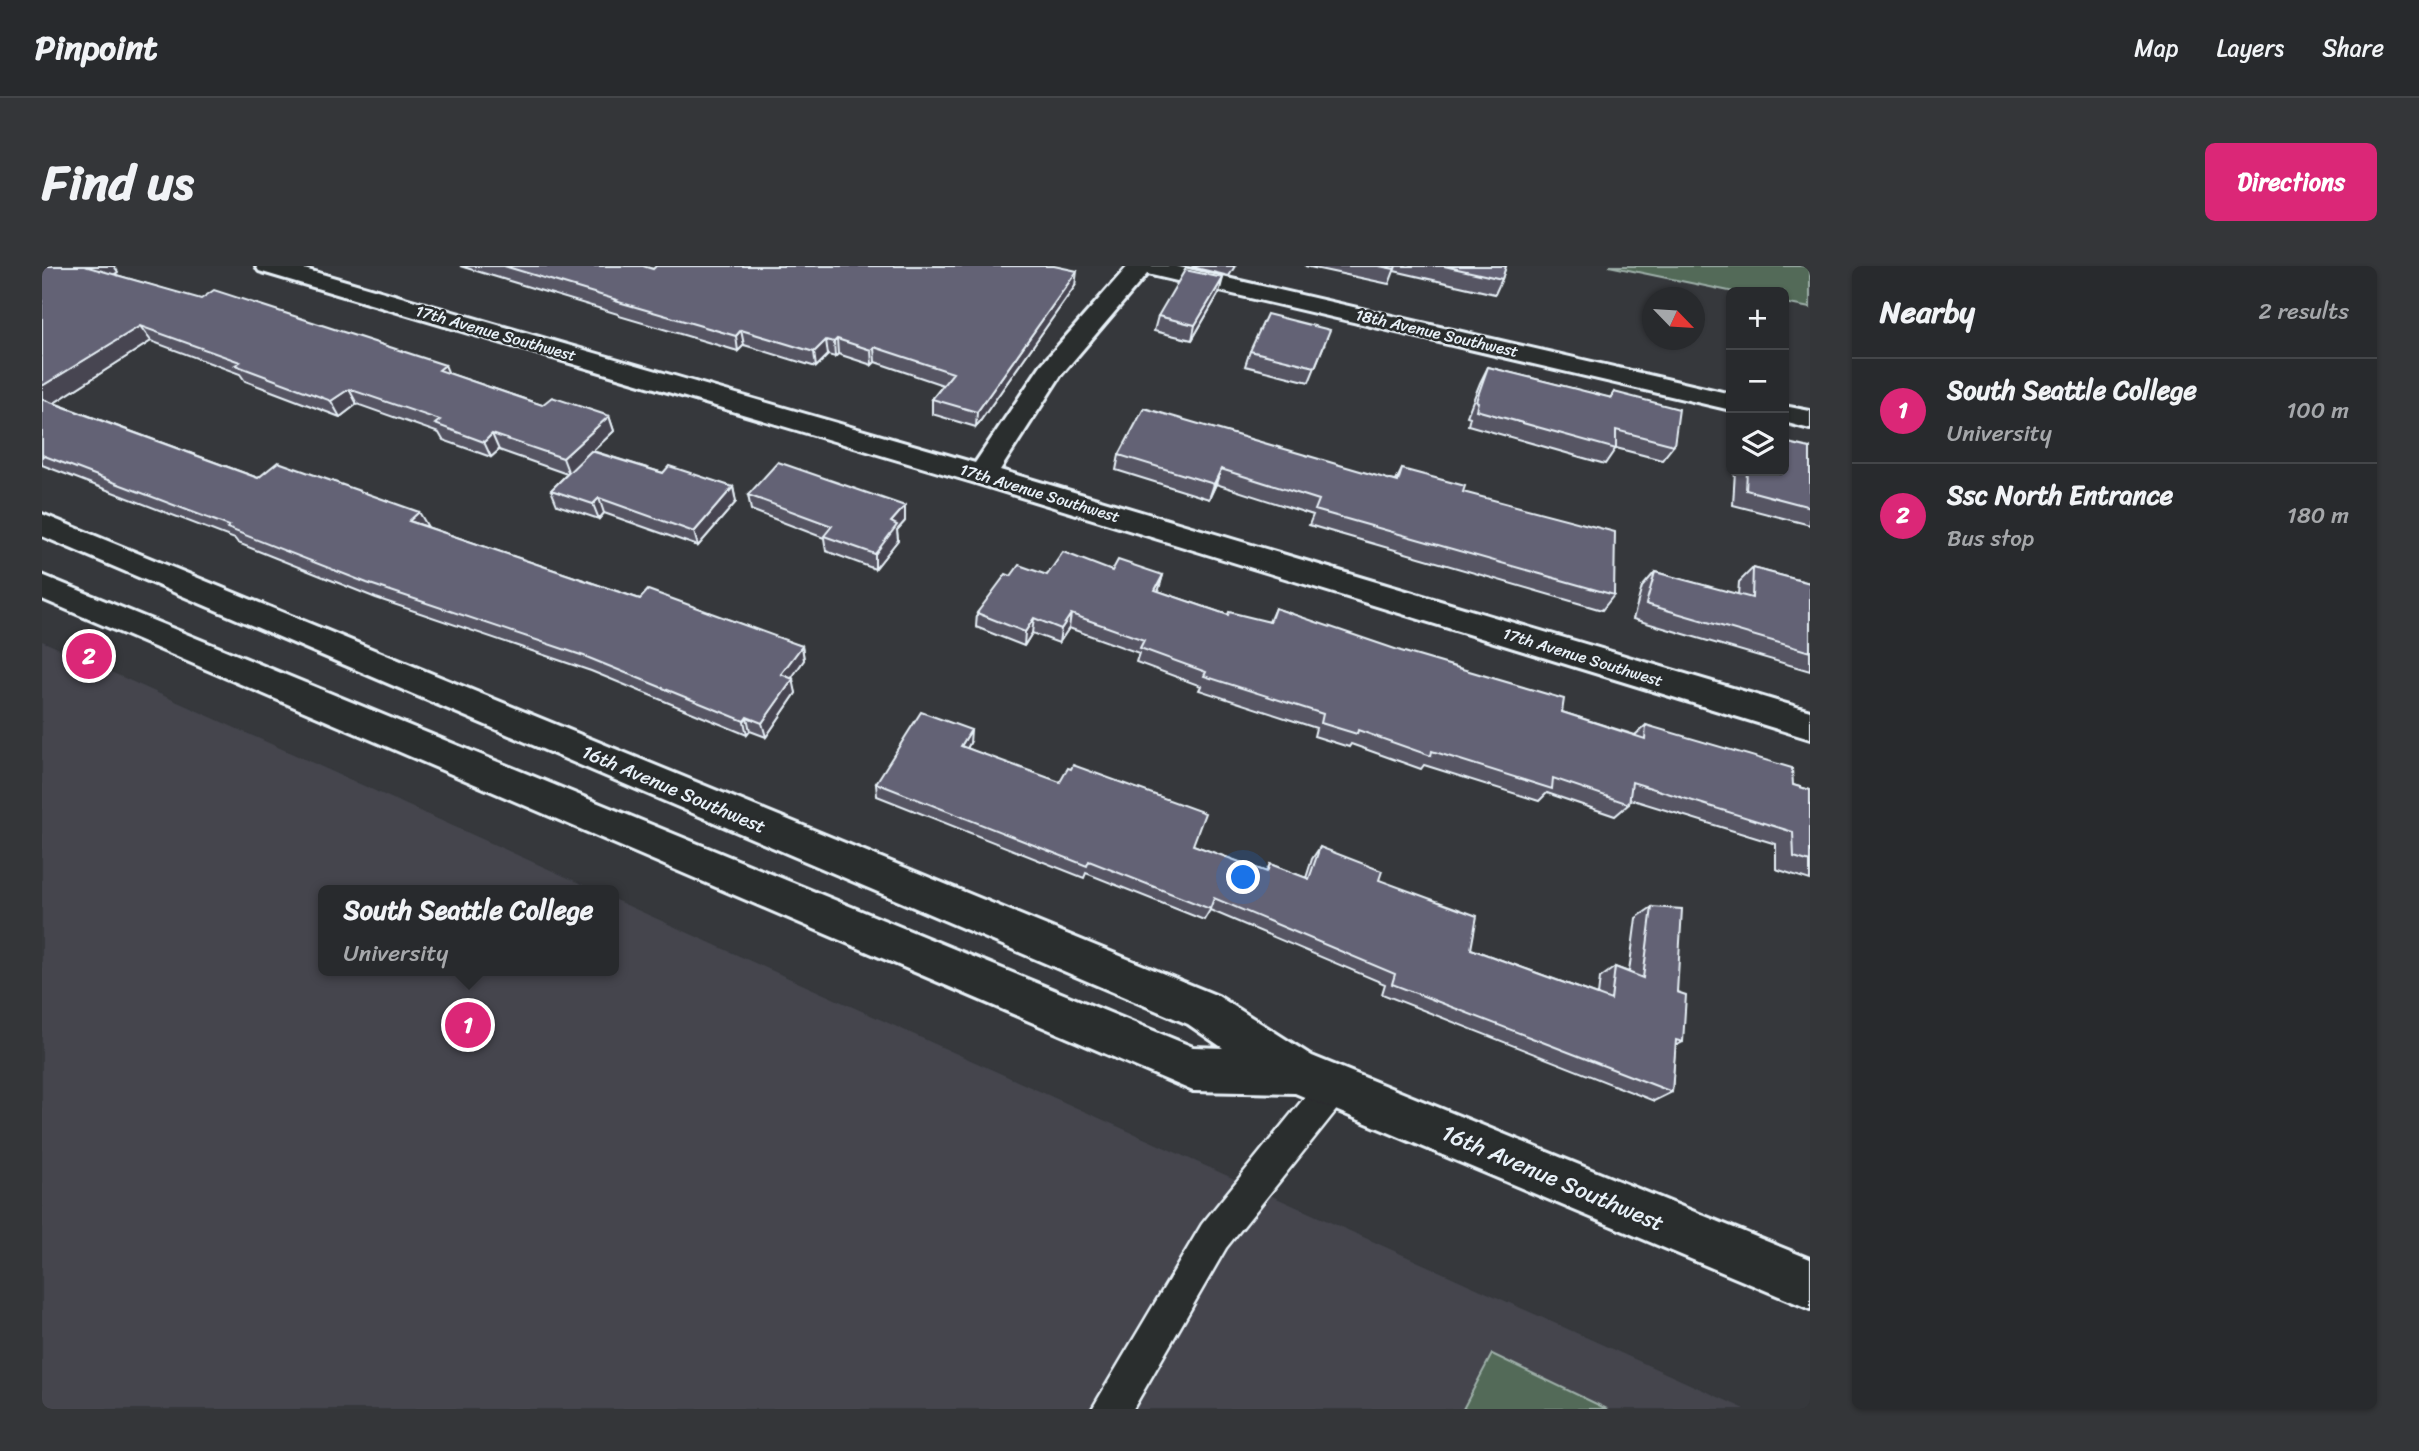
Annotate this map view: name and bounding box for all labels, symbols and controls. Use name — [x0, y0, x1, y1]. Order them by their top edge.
text: Pinpoint — [35, 19, 158, 77]
text: Map — [2134, 27, 2179, 69]
text: Layers — [2217, 27, 2284, 69]
text: Share — [2322, 27, 2384, 69]
text: Find us — [42, 139, 194, 226]
button: Directions — [2205, 143, 2377, 221]
text: Nearby — [1880, 285, 1975, 339]
north arrow — [1642, 287, 1705, 350]
map controls — [1726, 287, 1789, 476]
button: + — [1726, 287, 1789, 350]
text: 2 results — [2258, 291, 2349, 332]
street label: 17th Avenue Southwest — [412, 296, 580, 370]
street label: 18th Avenue Southwest — [1353, 300, 1521, 366]
button: − — [1726, 350, 1789, 413]
text: South Seattle College — [1947, 367, 2197, 413]
text: 1 — [1898, 390, 1908, 431]
text: 100 m — [2286, 390, 2349, 431]
button: layers — [1726, 413, 1789, 476]
text: University — [1947, 413, 2052, 454]
street label: 17th Avenue Southwest — [956, 455, 1124, 531]
text: Ssc North Entrance — [1947, 472, 2173, 518]
text: 2 — [1896, 495, 1910, 536]
text: 180 m — [2287, 495, 2349, 536]
text: Bus stop — [1947, 518, 2034, 559]
street label: 17th Avenue Southwest — [1499, 619, 1667, 695]
pin: 2 — [66, 630, 112, 682]
street label: 16th Avenue Southwest — [577, 735, 771, 843]
your location — [1226, 860, 1260, 894]
popup — [318, 885, 619, 976]
text: South Seattle College — [344, 887, 593, 933]
text: University — [344, 933, 448, 974]
pin: 1 — [445, 999, 491, 1051]
street label: 16th Avenue Southwest — [1435, 1113, 1671, 1243]

